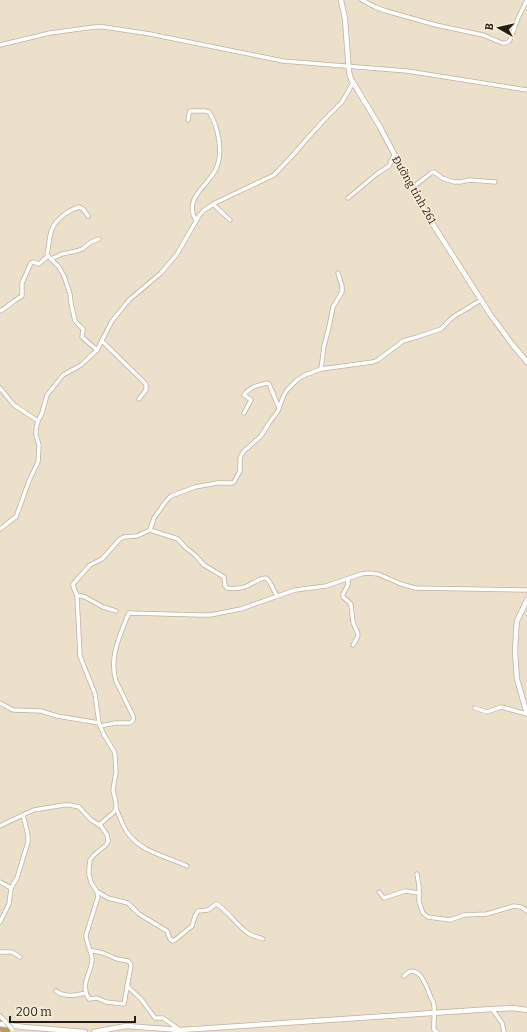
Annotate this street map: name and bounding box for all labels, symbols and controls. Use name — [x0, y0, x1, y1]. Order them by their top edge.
north arrow — [479, 8, 519, 48]
text: B — [483, 22, 497, 31]
street label: Đường tỉnh 261 — [389, 154, 439, 227]
scale bar — [10, 998, 135, 1024]
text: 200 m — [16, 1005, 52, 1019]

